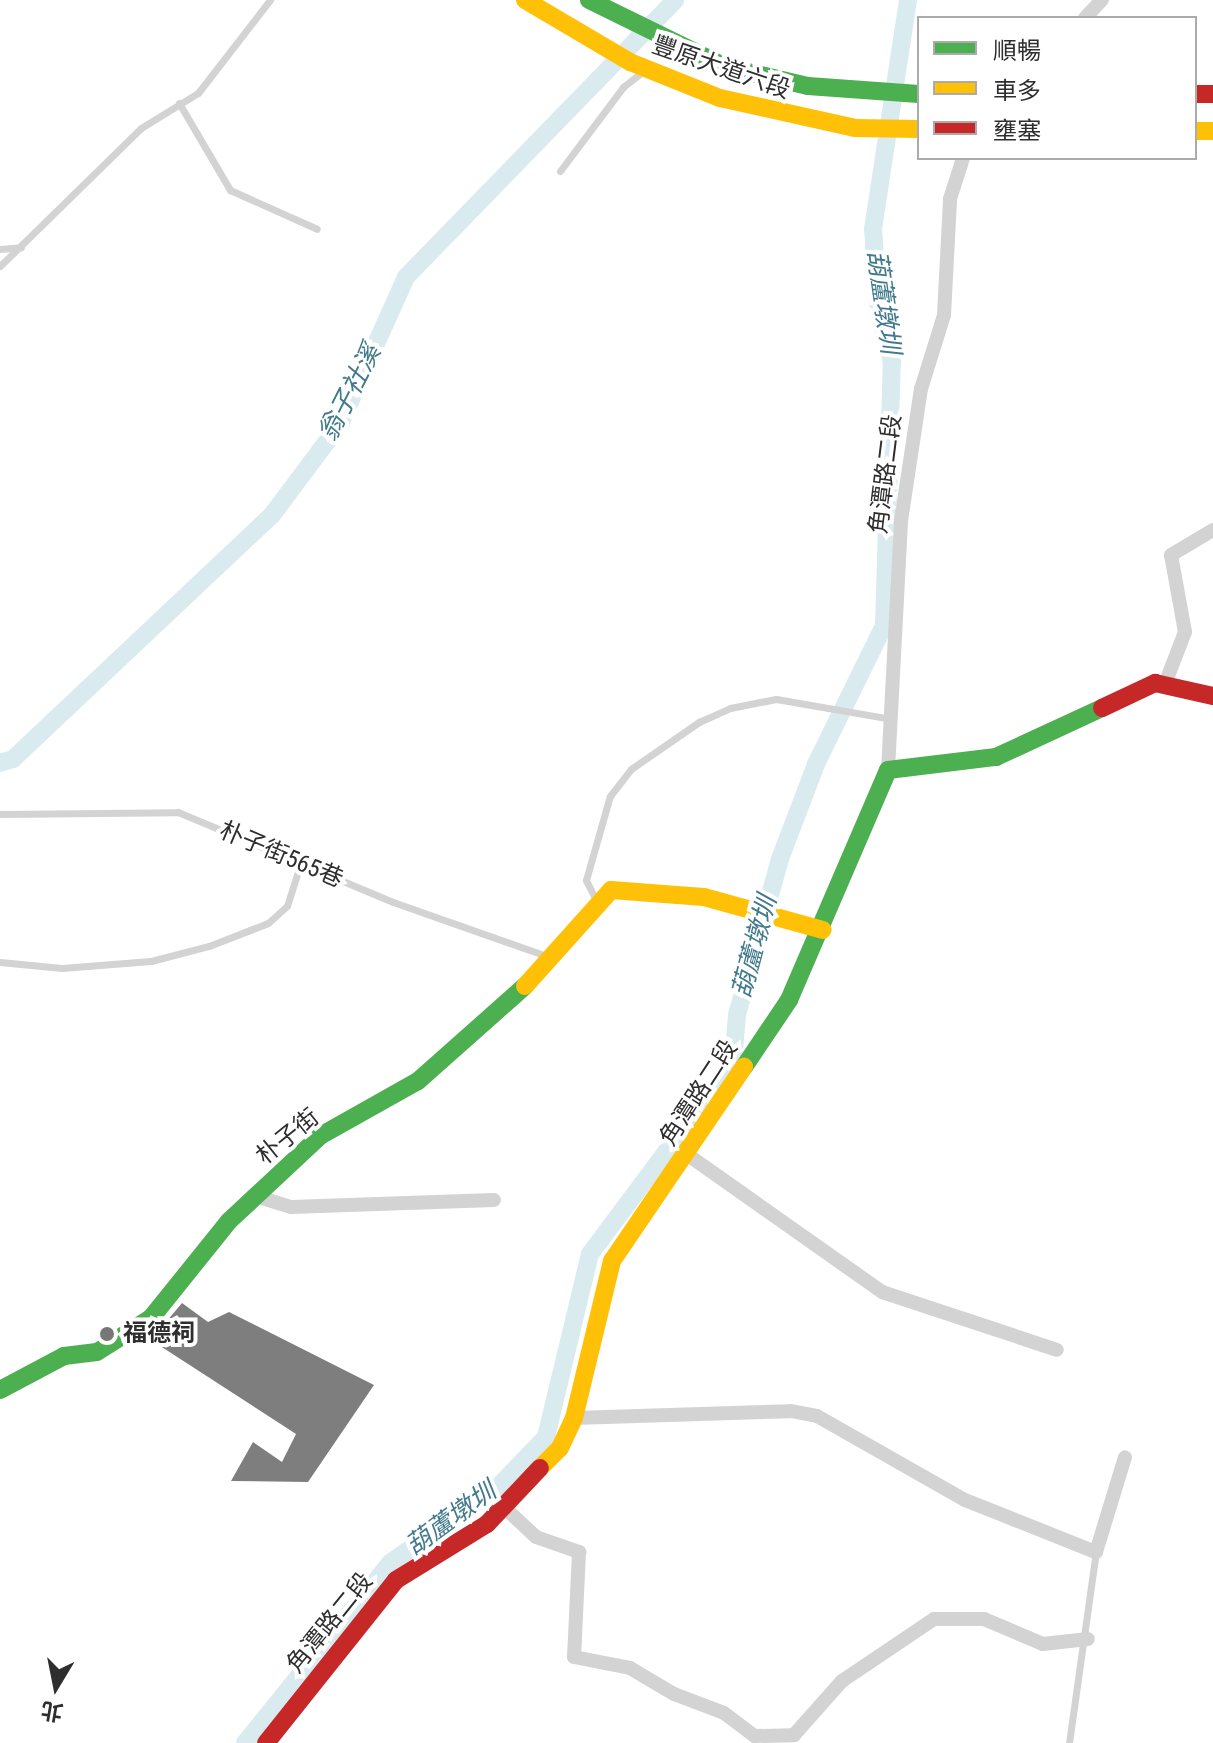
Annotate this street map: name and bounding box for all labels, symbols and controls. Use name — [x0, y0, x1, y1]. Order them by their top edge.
legend — [917, 16, 1197, 160]
street label: 豐原大道六段 — [648, 31, 794, 105]
text: 順暢 — [993, 37, 1041, 65]
text: 車多 — [993, 77, 1041, 105]
text: 壅塞 — [993, 117, 1041, 145]
water label: 葫蘆墩圳 — [860, 248, 906, 356]
water label: 翁子社溪 — [312, 340, 388, 446]
street label: 角潭路二段 — [864, 413, 908, 535]
street label: 朴子街565巷 — [215, 816, 347, 894]
water label: 葫蘆墩圳 — [726, 893, 784, 1001]
street label: 角潭路二段 — [654, 1035, 744, 1151]
street label: 朴子街 — [251, 1103, 325, 1171]
place label: 福德祠 — [123, 1320, 195, 1348]
marker: 福德祠 — [98, 1325, 116, 1343]
water label: 葫蘆墩圳 — [400, 1476, 502, 1562]
street label: 角潭路二段 — [281, 1567, 379, 1679]
north arrow — [16, 1647, 96, 1727]
text: 北 — [39, 1697, 65, 1725]

